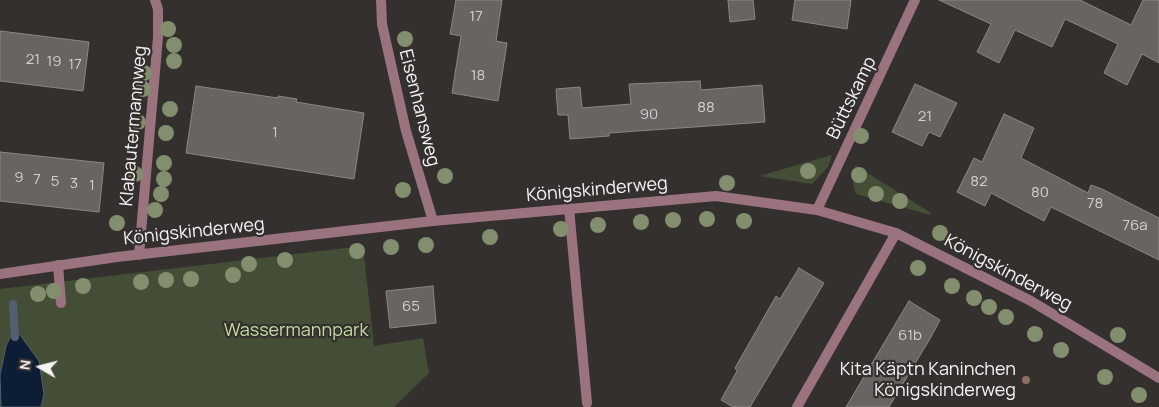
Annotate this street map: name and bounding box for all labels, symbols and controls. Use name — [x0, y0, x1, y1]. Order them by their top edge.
house number: 17 — [469, 8, 483, 26]
street label: Klabautermannweg — [116, 45, 152, 207]
street label: Eisenhansweg — [394, 47, 444, 169]
house number: 21 — [26, 51, 40, 69]
house number: 19 — [46, 53, 62, 71]
street label: Büttskamp — [823, 53, 881, 143]
house number: 17 — [68, 56, 82, 74]
house number: 18 — [471, 67, 485, 85]
house number: 88 — [697, 99, 715, 117]
house number: 90 — [640, 106, 658, 124]
house number: 21 — [918, 108, 932, 126]
house number: 1 — [272, 124, 278, 142]
house number: 9 — [14, 169, 24, 187]
house number: 7 — [33, 171, 41, 189]
house number: 5 — [51, 173, 59, 191]
street label: Königskinderweg — [525, 173, 669, 207]
house number: 82 — [970, 173, 988, 191]
house number: 3 — [70, 175, 78, 193]
house number: 1 — [89, 177, 95, 195]
house number: 80 — [1031, 184, 1049, 202]
house number: 78 — [1087, 195, 1103, 213]
street label: Königskinderweg — [122, 214, 266, 250]
house number: 76a — [1122, 217, 1148, 235]
street label: Königskinderweg — [940, 230, 1076, 316]
house number: 65 — [402, 298, 420, 316]
park label: Wassermannpark — [224, 320, 368, 342]
house number: 61b — [898, 327, 922, 345]
north arrow — [15, 342, 65, 392]
text: N — [15, 359, 35, 371]
place label: Kita Käptn Kaninchen Königskinderweg — [840, 359, 1016, 402]
marker: Kita Käptn Kaninchen Königskinderweg — [1020, 374, 1032, 386]

